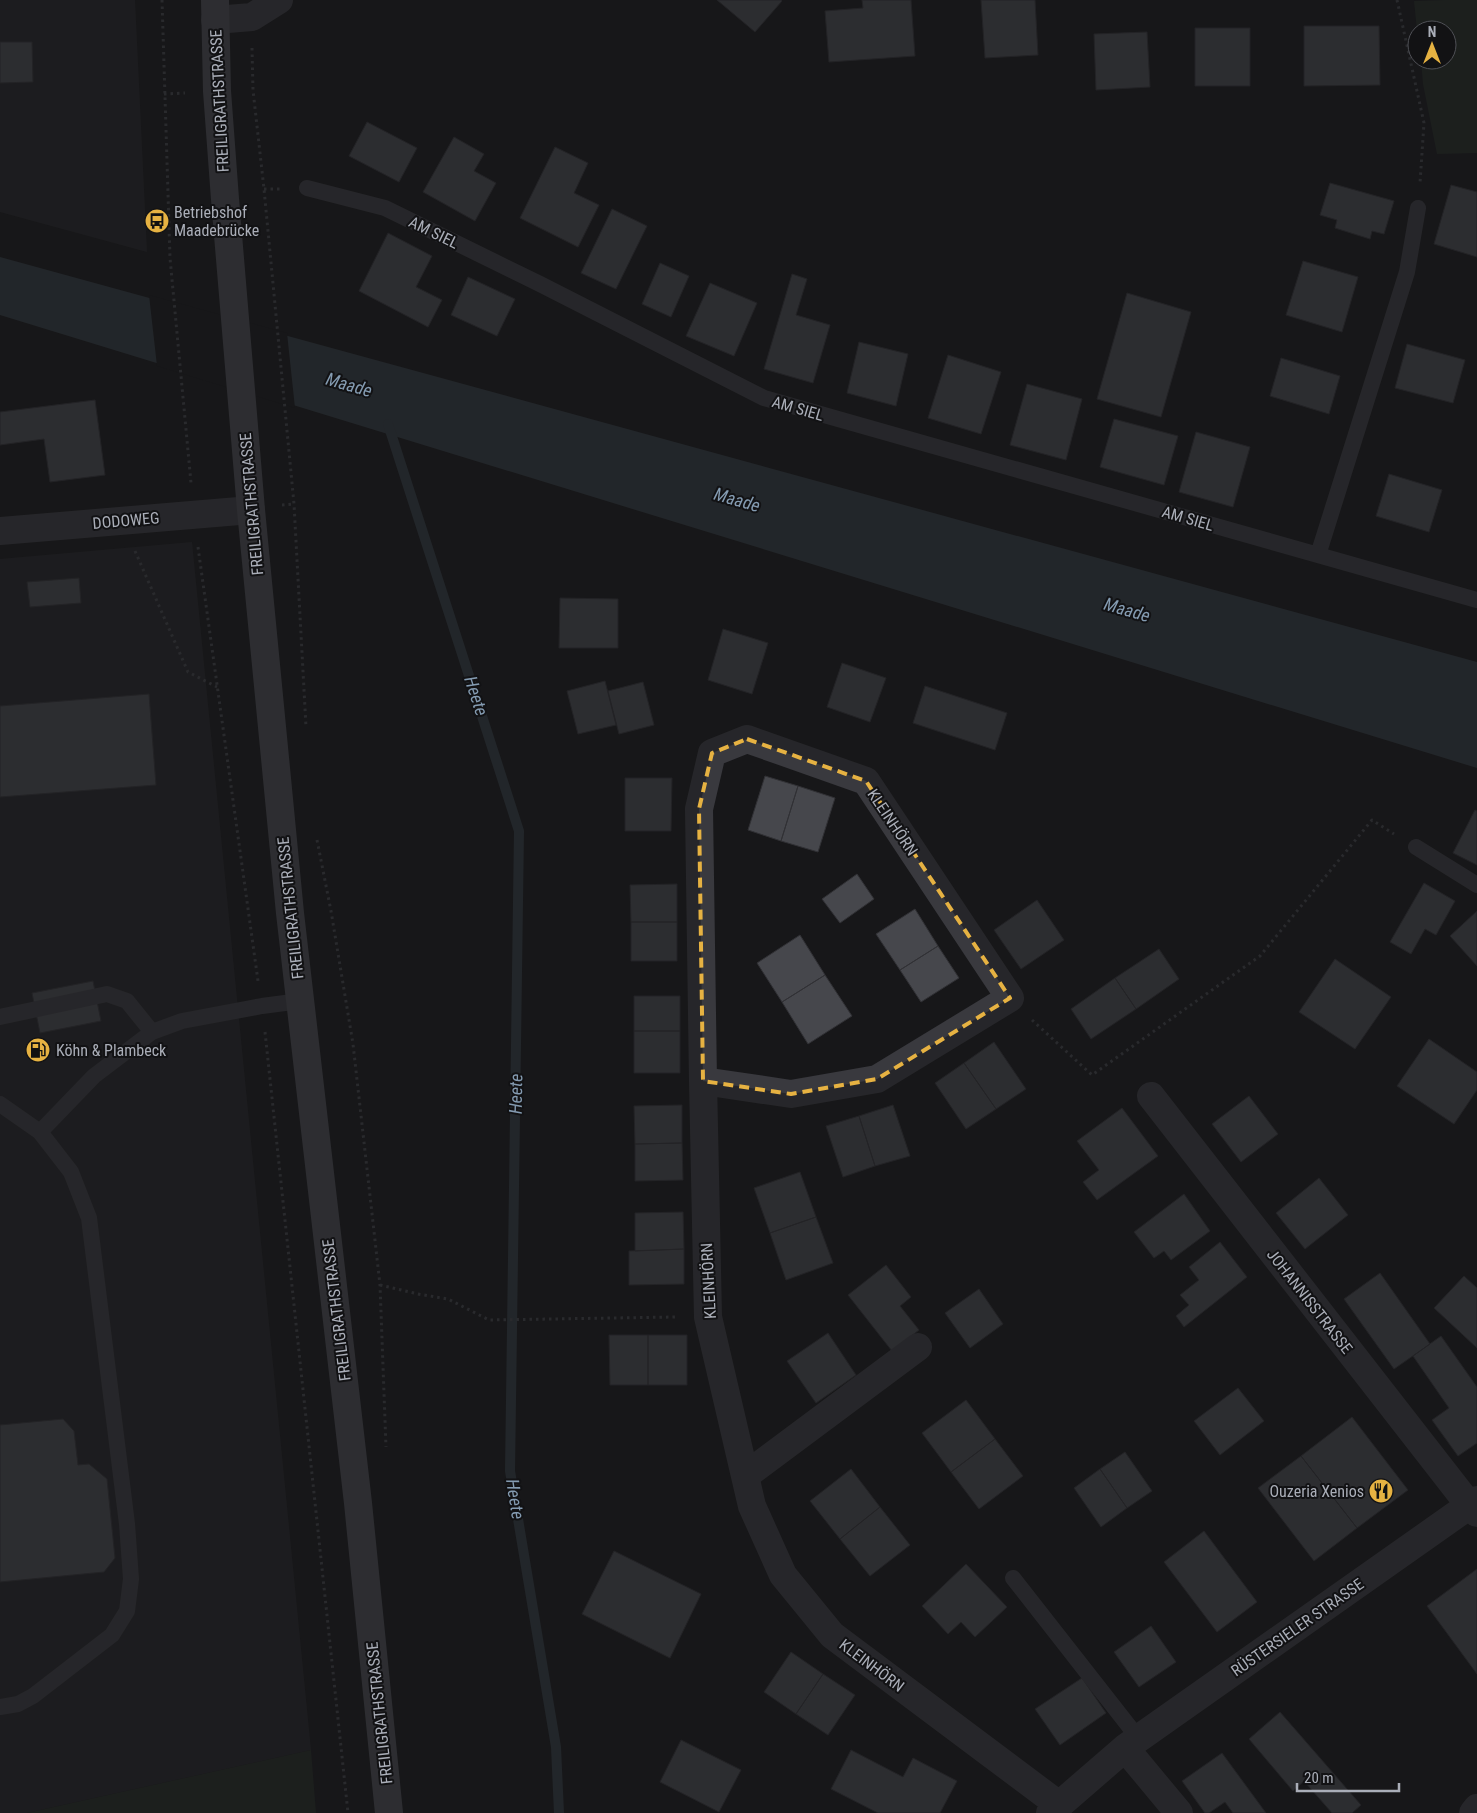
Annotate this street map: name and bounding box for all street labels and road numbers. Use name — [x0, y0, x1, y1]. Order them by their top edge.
street label: FREILIGRATHSTRASSE — [206, 29, 233, 173]
street label: AM SIEL — [406, 212, 462, 253]
street label: AM SIEL — [770, 392, 826, 425]
street label: FREILIGRATHSTRASSE — [236, 432, 267, 576]
street label: AM SIEL — [1160, 502, 1216, 535]
street label: DODOWEG — [92, 508, 160, 533]
street label: KLEINHÖRN — [863, 785, 922, 859]
street label: FREILIGRATHSTRASSE — [274, 836, 307, 980]
street label: FREILIGRATHSTRASSE — [318, 1238, 355, 1382]
street label: KLEINHÖRN — [697, 1242, 720, 1319]
street label: JOHANNISSTRASSE — [1263, 1245, 1356, 1357]
street label: RÜSTERSIELER STRASSE — [1227, 1574, 1367, 1680]
street label: KLEINHÖRN — [836, 1635, 908, 1696]
street label: FREILIGRATHSTRASSE — [363, 1641, 396, 1785]

